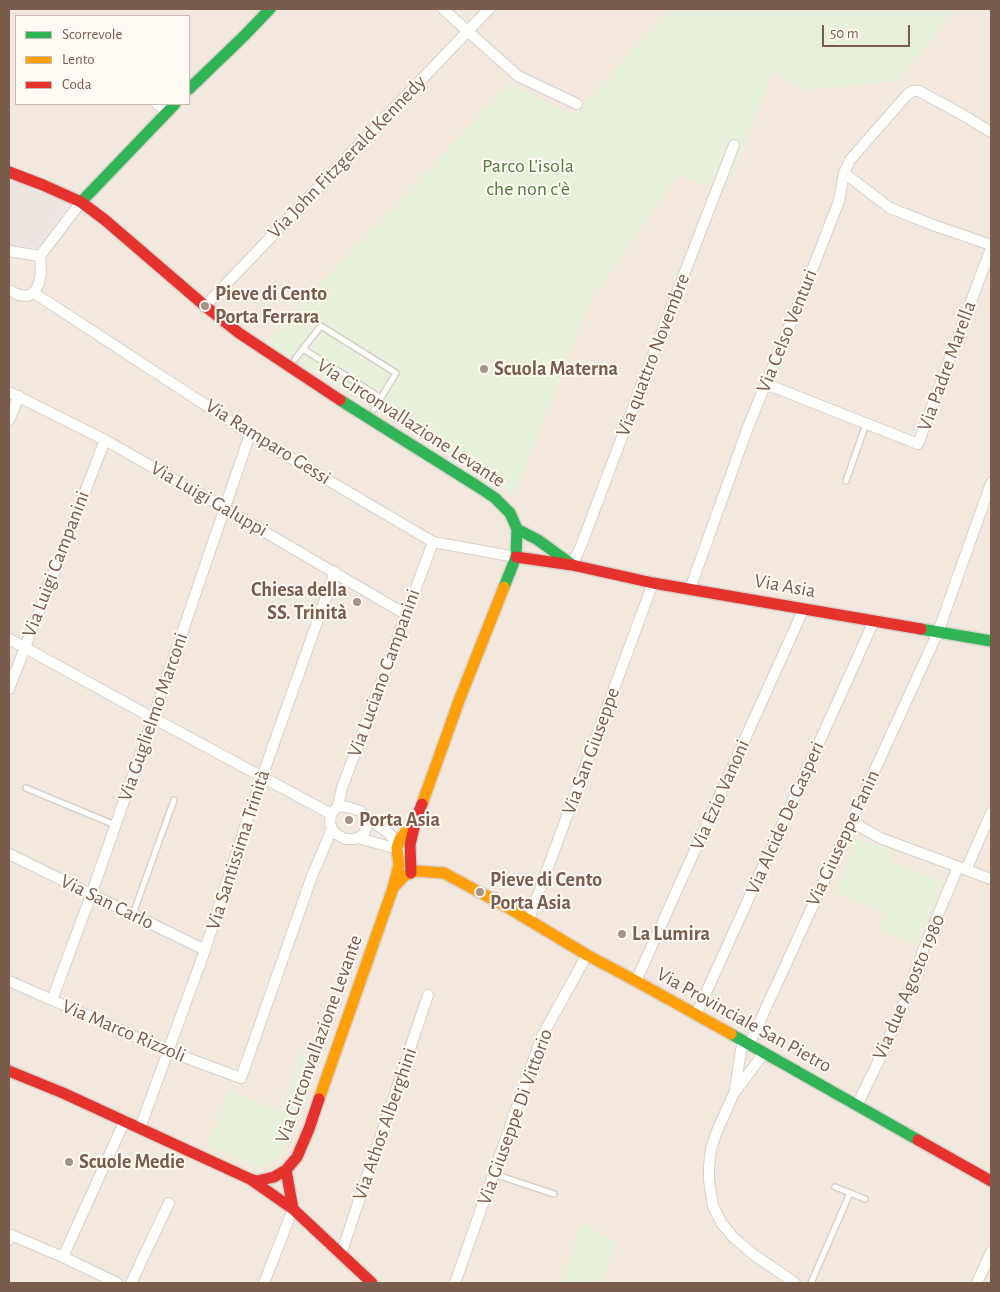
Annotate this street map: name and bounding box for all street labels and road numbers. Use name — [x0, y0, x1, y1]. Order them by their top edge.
street label: Via John Fitzgerald Kennedy — [263, 70, 431, 244]
street label: Via Celso Venturi — [751, 266, 823, 396]
street label: Via quattro Novembre — [611, 270, 695, 440]
street label: Via Padre Marella — [912, 298, 982, 434]
street label: Via Circonvallazione Levante — [312, 353, 510, 493]
street label: Via Ramparo Gessi — [201, 394, 335, 490]
street label: Via Luigi Galuppi — [146, 456, 272, 542]
street label: Via Luigi Campanini — [17, 487, 95, 641]
street label: Via Asia — [753, 569, 817, 603]
street label: Via Luciano Campanini — [342, 586, 426, 760]
street label: Via Guglielmo Marconi — [113, 630, 193, 804]
street label: Via San Giuseppe — [557, 684, 625, 818]
street label: Via Ezio Vanoni — [685, 736, 755, 854]
street label: Via Alcide De Gasperi — [740, 738, 830, 898]
street label: Via Giuseppe Fanin — [801, 766, 885, 910]
street label: Via Santissima Trinità — [201, 767, 275, 933]
street label: Via San Carlo — [56, 869, 158, 935]
street label: Via due Agosto 1980 — [868, 911, 950, 1063]
street label: Via Circonvallazione Levante — [270, 932, 368, 1146]
street label: Via Provinciale San Pietro — [652, 962, 836, 1078]
street label: Via Marco Rizzoli — [58, 994, 190, 1068]
street label: Via Giuseppe Di Vittorio — [472, 1026, 558, 1208]
street label: Via Athos Alberghini — [348, 1045, 422, 1203]

